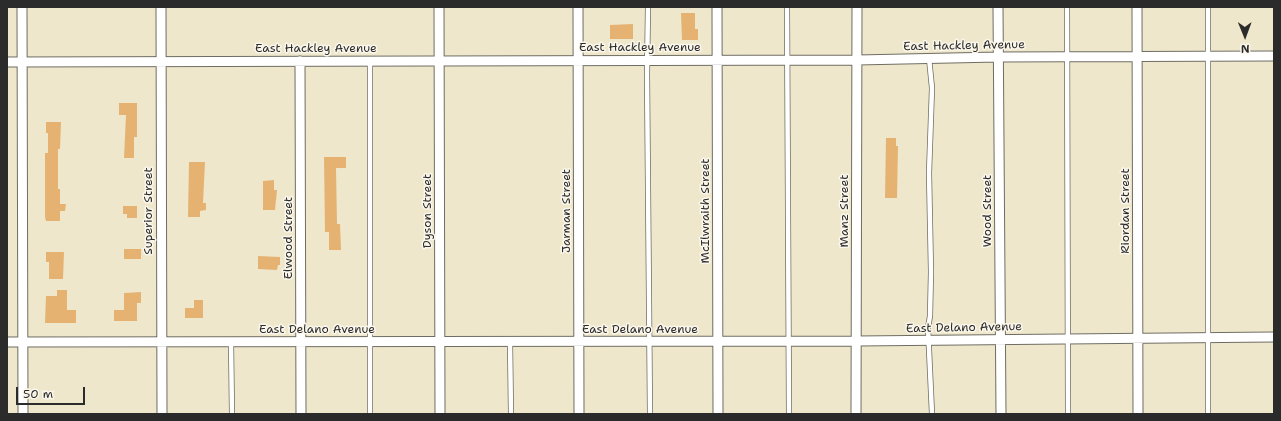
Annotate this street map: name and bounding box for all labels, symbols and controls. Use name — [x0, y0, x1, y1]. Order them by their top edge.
north arrow — [1225, 16, 1265, 56]
street label: East Hackley Avenue — [903, 38, 1025, 54]
street label: East Hackley Avenue — [579, 41, 701, 55]
text: N — [1241, 41, 1250, 56]
street label: East Hackley Avenue — [255, 42, 377, 56]
street label: McIlwraith Street — [699, 158, 713, 264]
street label: Superior Street — [142, 167, 156, 255]
street label: Riordan Street — [1119, 168, 1133, 254]
street label: Jarman Street — [560, 169, 574, 253]
street label: Dyson Street — [421, 174, 435, 248]
street label: Manz Street — [838, 175, 852, 247]
street label: Wood Street — [981, 175, 995, 247]
street label: Elwood Street — [282, 197, 296, 279]
street label: East Delano Avenue — [906, 320, 1022, 336]
street label: East Delano Avenue — [259, 323, 375, 337]
street label: East Delano Avenue — [582, 323, 698, 337]
scale bar — [18, 379, 87, 405]
text: 50 m — [23, 386, 53, 402]

